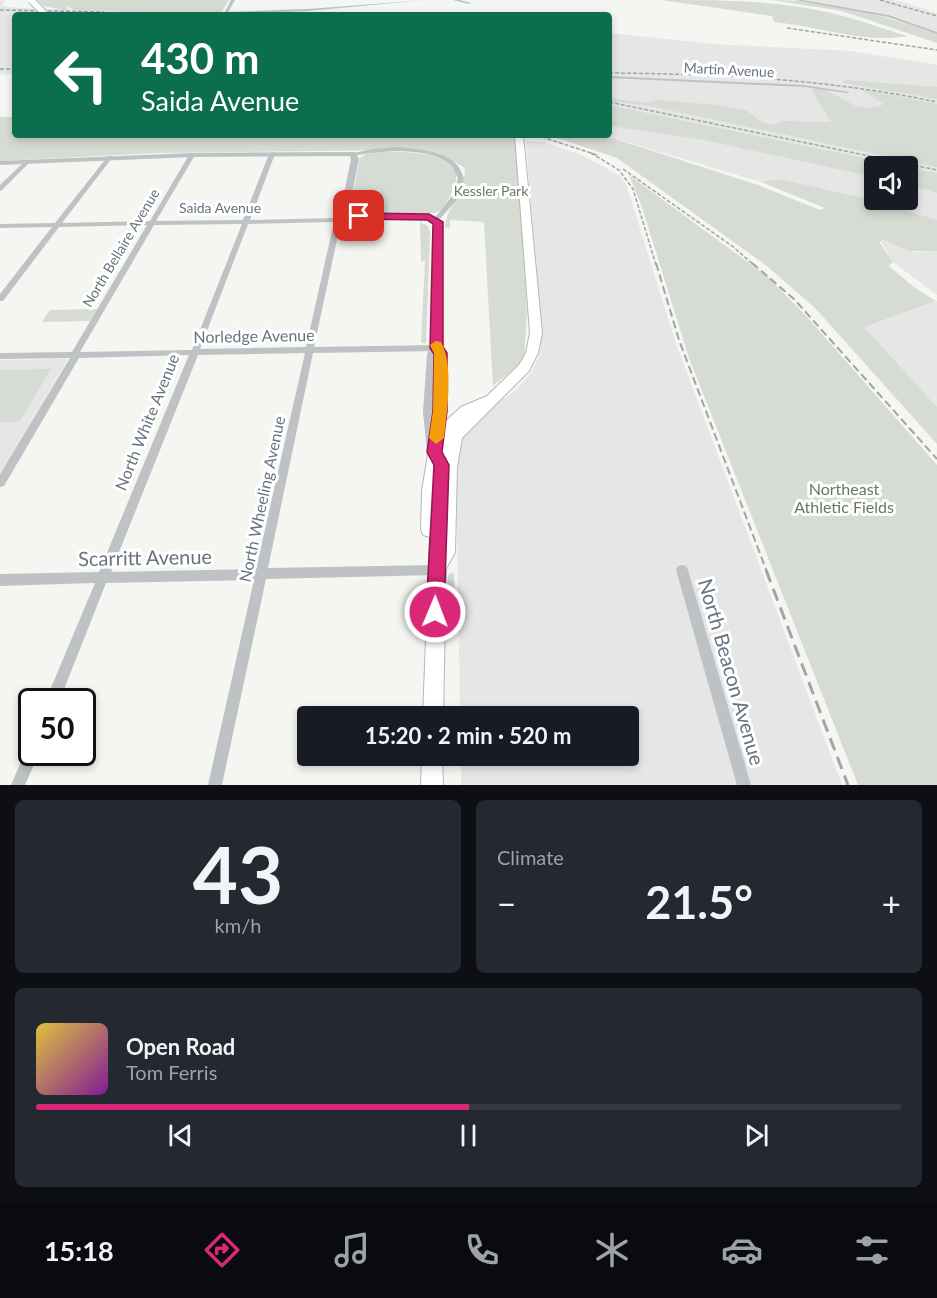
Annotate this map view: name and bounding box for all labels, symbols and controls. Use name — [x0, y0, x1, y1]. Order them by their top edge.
text: 430 m — [141, 33, 259, 83]
icon: left — [42, 36, 120, 114]
street label: Martin Avenue — [683, 59, 775, 80]
text: Saida Avenue — [141, 84, 299, 117]
map controls — [864, 156, 918, 210]
button: sound — [864, 156, 918, 210]
park label: Kessler Park — [454, 182, 529, 199]
street label: North Bellaire Avenue — [79, 186, 163, 310]
pin — [333, 190, 384, 241]
street label: Saida Avenue — [179, 199, 261, 216]
icon: arrive — [342, 199, 375, 232]
street label: Norledge Avenue — [193, 325, 315, 346]
street label: North White Avenue — [111, 351, 183, 493]
street label: North Wheeling Avenue — [235, 414, 288, 584]
park label: Northeast Athletic Fields — [794, 479, 894, 516]
street label: Scarritt Avenue — [78, 544, 212, 570]
street label: North Beacon Avenue — [694, 576, 770, 768]
position arrow — [403, 580, 467, 644]
speed limit sign: 50 — [18, 688, 96, 766]
text: 15:20 · 2 min · 520 m — [365, 722, 571, 749]
text: 43 — [193, 827, 283, 921]
text: Climate — [497, 845, 564, 869]
text: 21.5° — [645, 875, 753, 929]
text: − — [497, 883, 516, 923]
text: + — [882, 883, 901, 923]
text: km/h — [215, 913, 261, 937]
text: Open Road — [126, 1033, 235, 1060]
text: Tom Ferris — [126, 1060, 217, 1084]
icon: previous — [164, 1119, 197, 1152]
icon: pause — [452, 1119, 485, 1152]
icon: next — [740, 1119, 773, 1152]
icon: directions — [201, 1229, 243, 1271]
icon: music — [331, 1229, 373, 1271]
icon: phone — [461, 1229, 503, 1271]
icon: climate — [591, 1229, 633, 1271]
icon: car — [721, 1229, 763, 1271]
icon: filters — [851, 1229, 893, 1271]
text: 15:18 — [44, 1234, 114, 1267]

